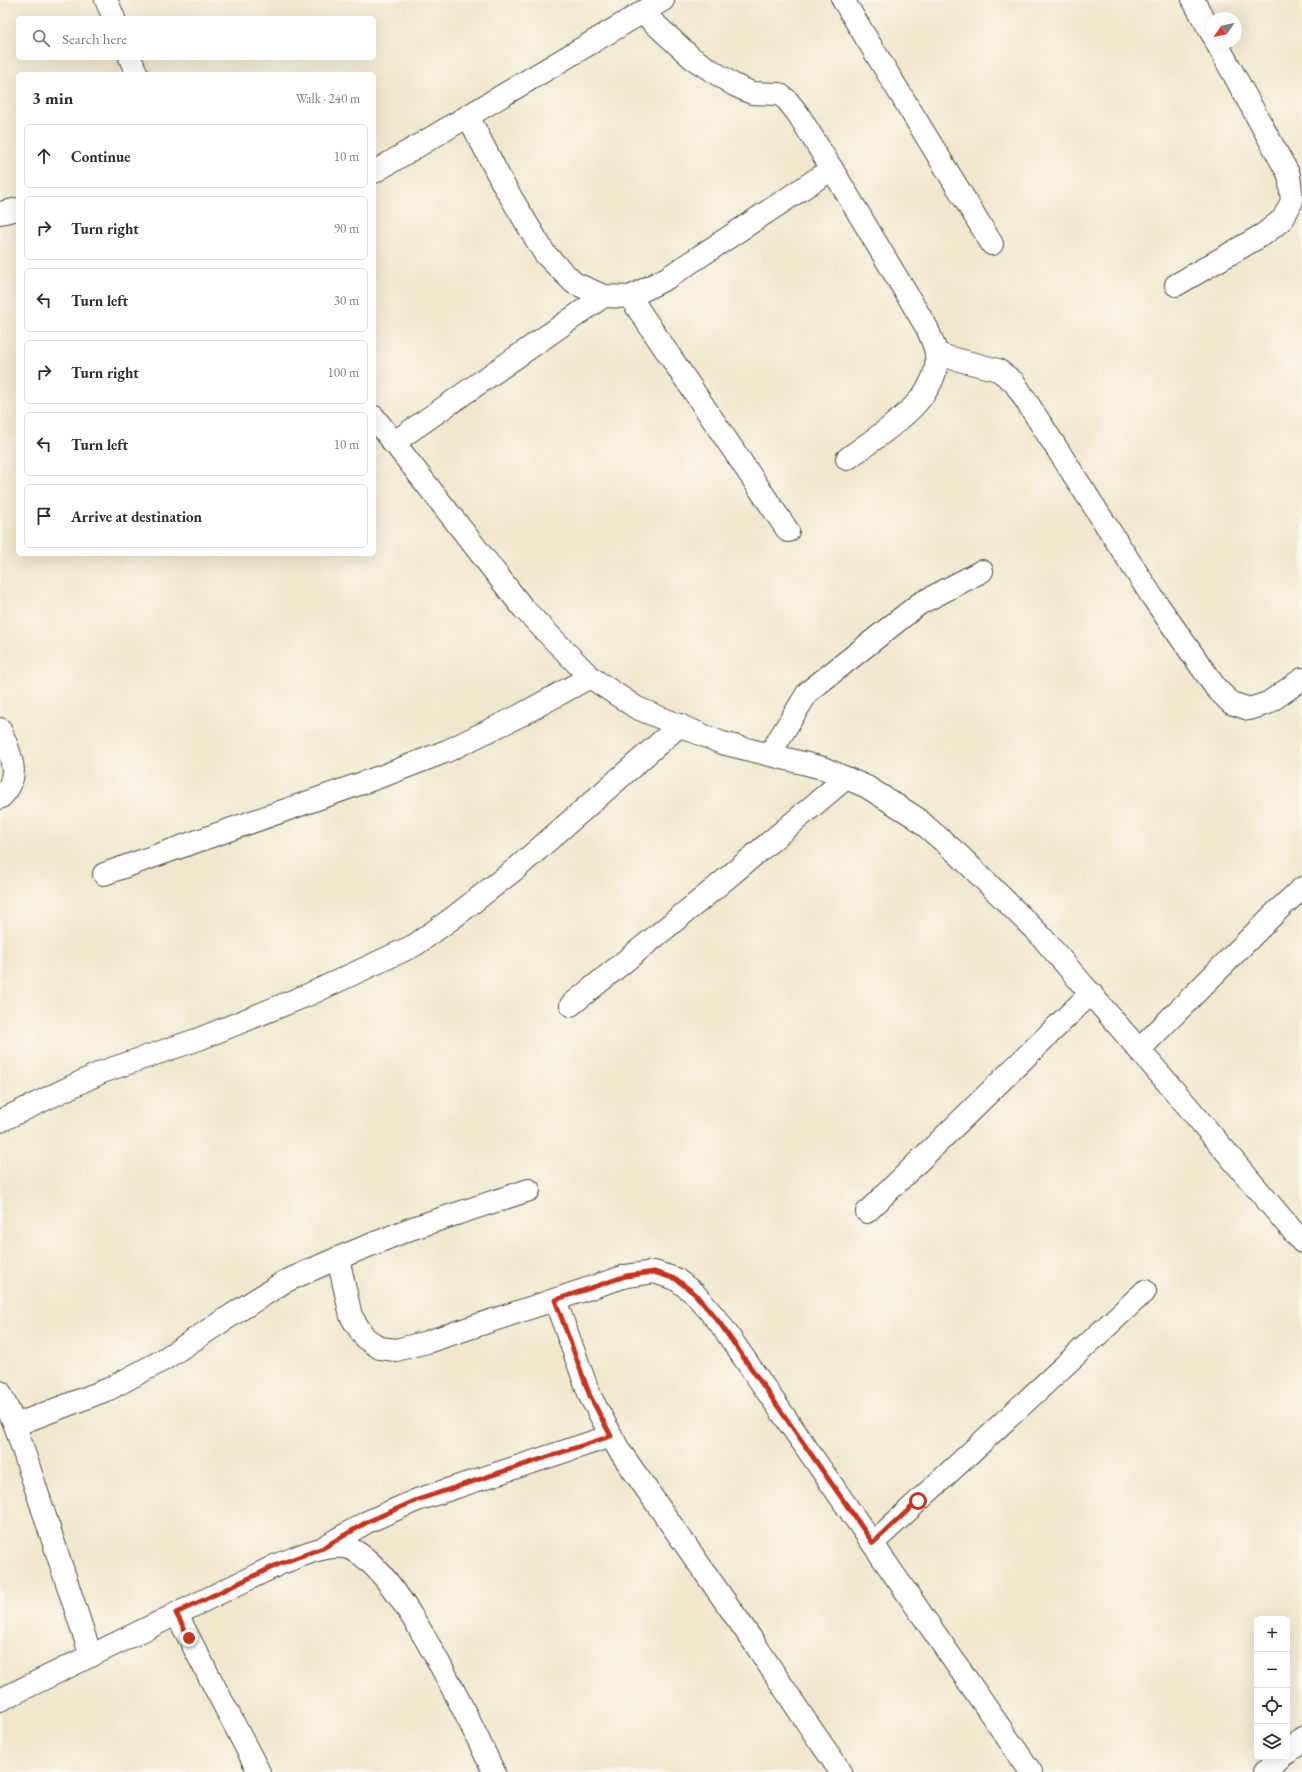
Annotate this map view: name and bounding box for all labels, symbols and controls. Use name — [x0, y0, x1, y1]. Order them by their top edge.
north arrow — [1206, 12, 1242, 48]
search box — [16, 16, 376, 60]
icon: search — [30, 27, 52, 49]
text: Search here — [62, 29, 127, 48]
text: 3 min — [32, 87, 73, 109]
text: Walk · 240 m — [296, 90, 360, 107]
icon: ahead — [33, 145, 55, 167]
text: Continue — [71, 147, 131, 166]
text: 10 m — [334, 148, 359, 165]
icon: right — [33, 217, 55, 239]
text: Turn right — [71, 219, 139, 238]
text: 90 m — [334, 220, 359, 237]
icon: left — [33, 289, 55, 311]
text: Turn left — [71, 291, 128, 310]
text: 30 m — [334, 292, 359, 309]
icon: right — [33, 361, 55, 383]
text: Turn right — [71, 363, 139, 382]
text: 100 m — [328, 364, 359, 381]
icon: left — [33, 433, 55, 455]
text: Turn left — [71, 435, 128, 454]
text: 10 m — [334, 436, 359, 453]
icon: arrive — [33, 505, 55, 527]
text: Arrive at destination — [71, 507, 202, 526]
route start — [909, 1492, 927, 1510]
map controls — [1254, 1616, 1290, 1760]
button: + — [1254, 1616, 1290, 1652]
route end — [180, 1629, 198, 1647]
button: − — [1254, 1652, 1290, 1688]
button: locate — [1254, 1688, 1290, 1724]
button: layers — [1254, 1724, 1290, 1760]

